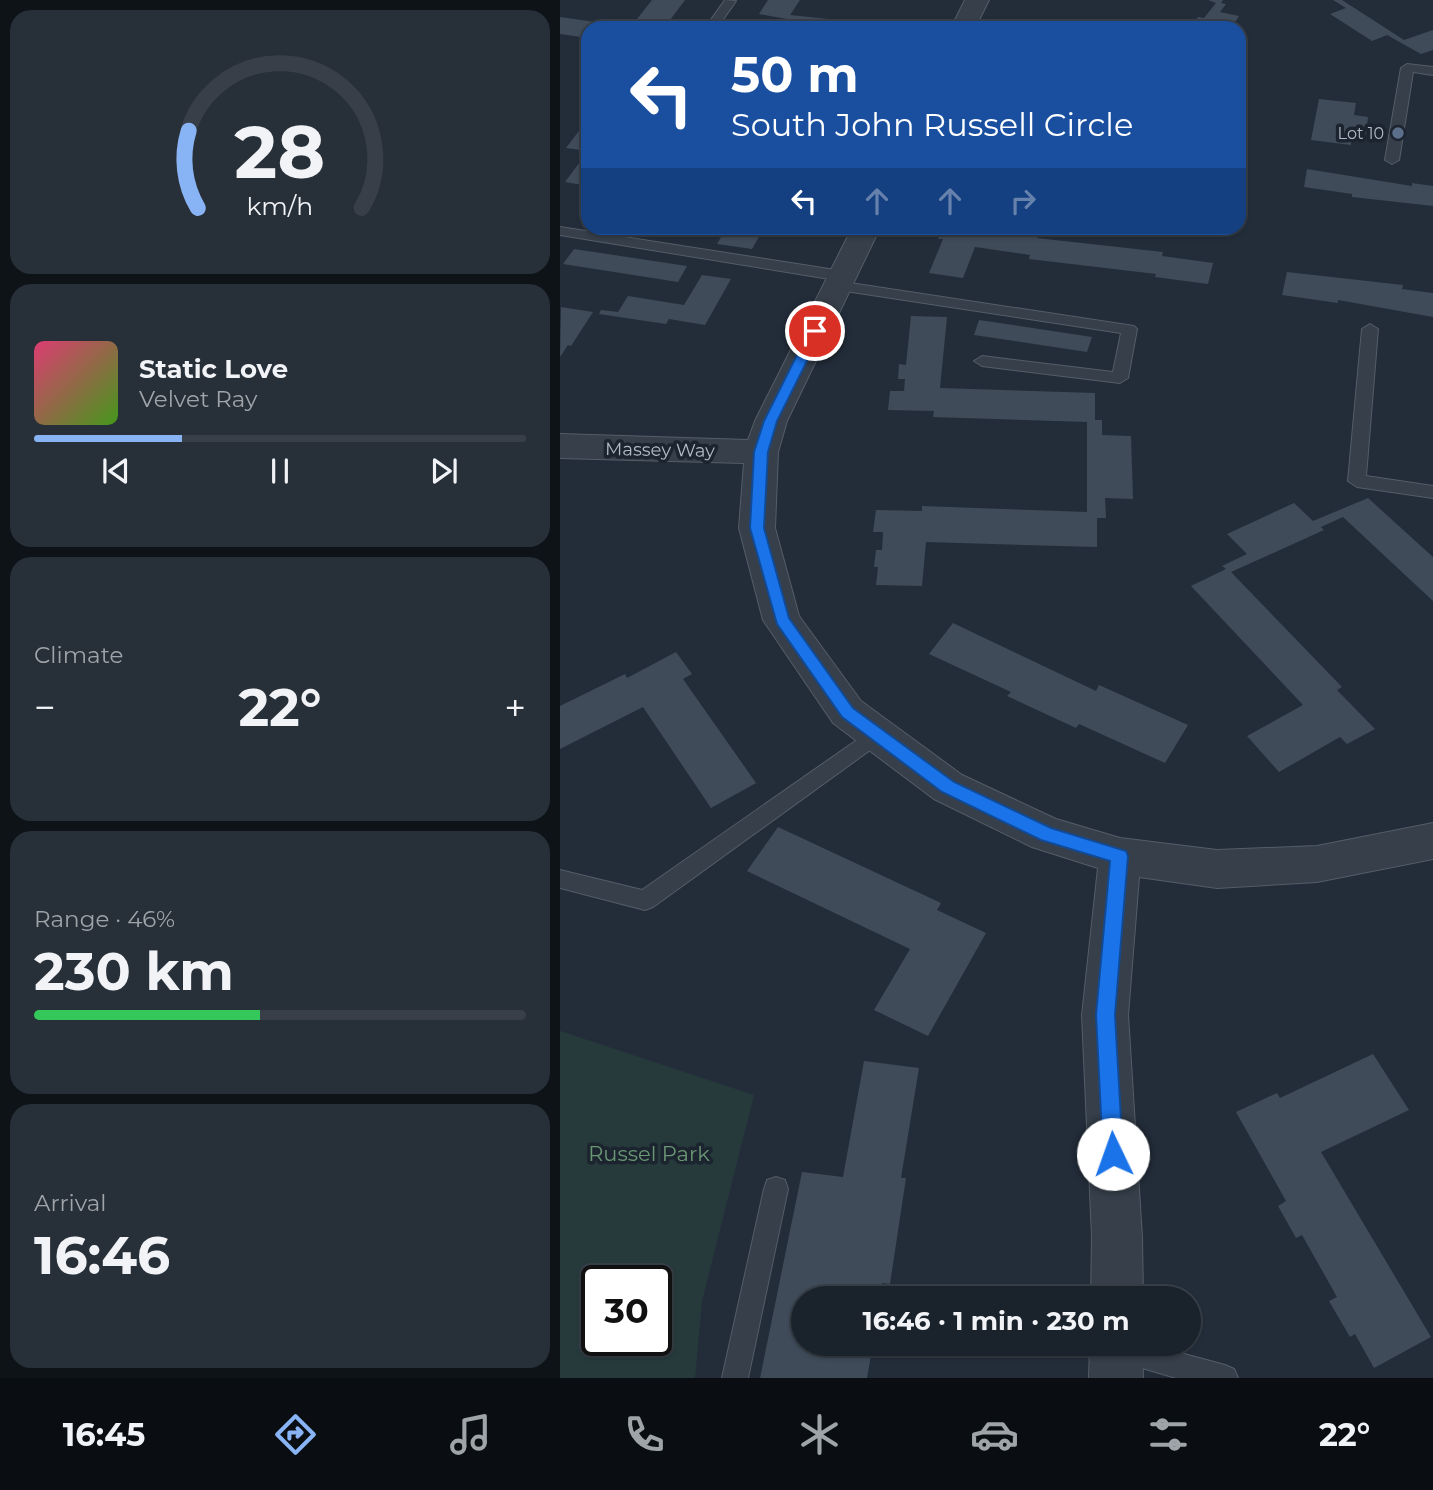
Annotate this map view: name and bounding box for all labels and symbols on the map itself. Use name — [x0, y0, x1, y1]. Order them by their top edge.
place label: Lot 10 — [1338, 124, 1384, 143]
marker: Lot 10 — [1390, 125, 1406, 141]
pin — [785, 301, 845, 361]
street label: Massey Way — [605, 438, 715, 462]
position arrow — [1076, 1117, 1150, 1191]
park label: Russel Park — [588, 1141, 710, 1166]
speed limit sign: 30 — [581, 1265, 672, 1356]

